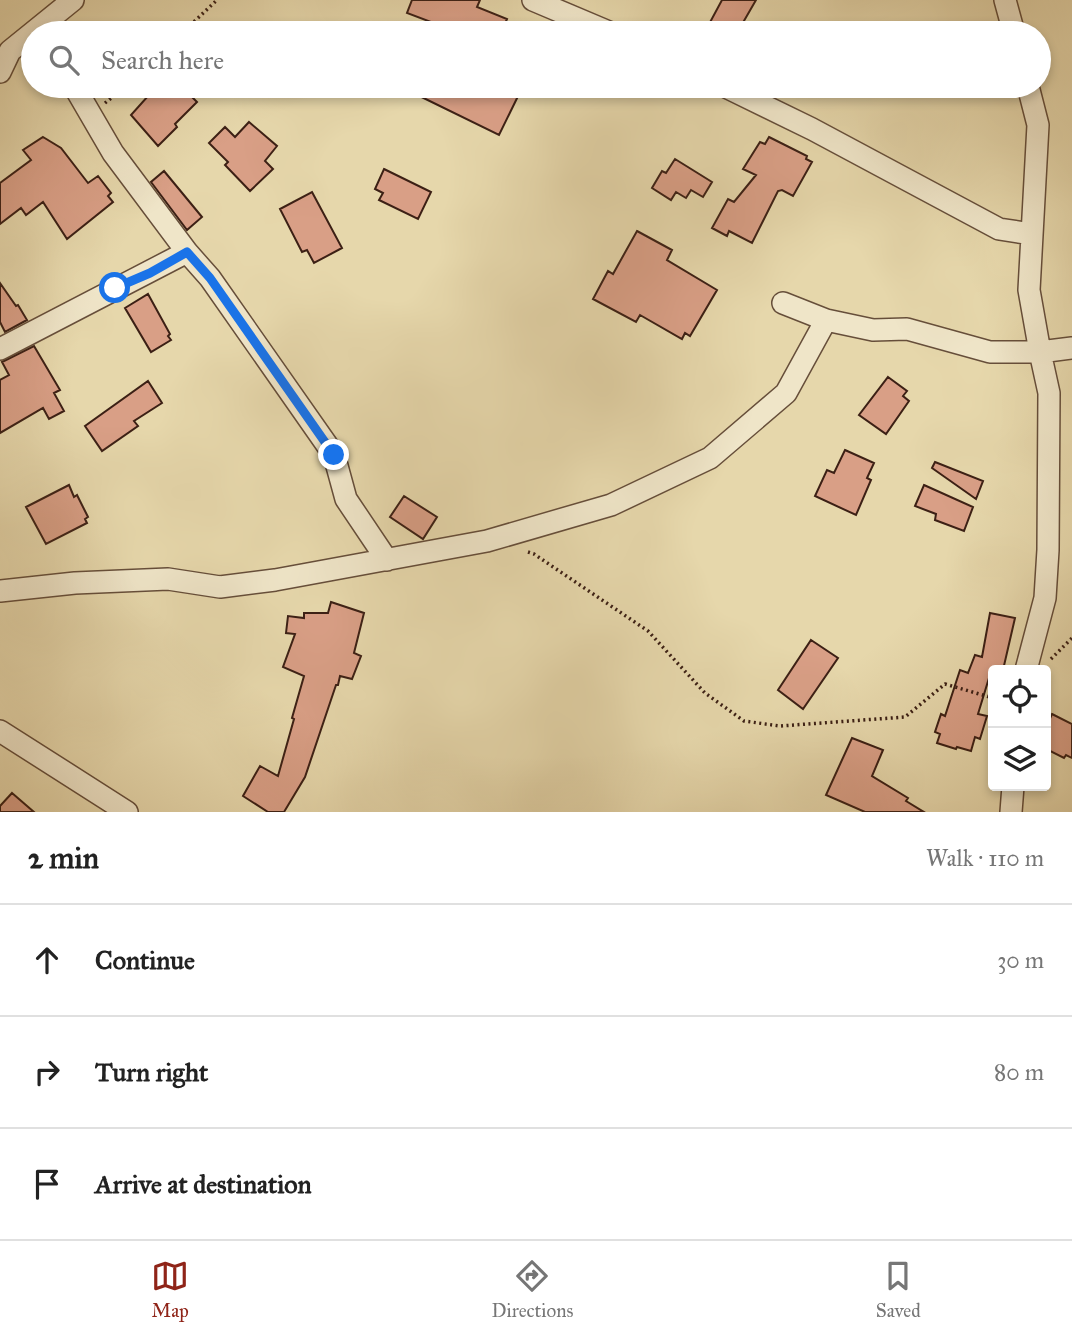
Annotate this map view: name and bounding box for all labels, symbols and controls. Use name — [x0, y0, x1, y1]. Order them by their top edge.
search box — [21, 21, 1051, 98]
icon: search — [45, 41, 83, 79]
text: Search here — [101, 44, 224, 76]
route start — [99, 272, 130, 303]
route end — [318, 439, 349, 470]
map controls — [988, 665, 1051, 791]
button: locate — [988, 665, 1051, 728]
button: layers — [988, 728, 1051, 791]
text: 2 min — [28, 840, 99, 876]
text: Walk · 110 m — [926, 844, 1044, 872]
icon: ahead — [28, 941, 66, 979]
text: Continue — [95, 944, 195, 976]
text: 30 m — [997, 946, 1044, 974]
icon: right — [28, 1053, 66, 1091]
text: Turn right — [95, 1056, 208, 1088]
text: 80 m — [994, 1058, 1044, 1086]
icon: arrive — [28, 1165, 66, 1203]
text: Arrive at destination — [95, 1168, 312, 1200]
tab: Map — [151, 1257, 189, 1322]
tab: Directions — [491, 1257, 573, 1322]
tab: Saved — [876, 1257, 921, 1322]

